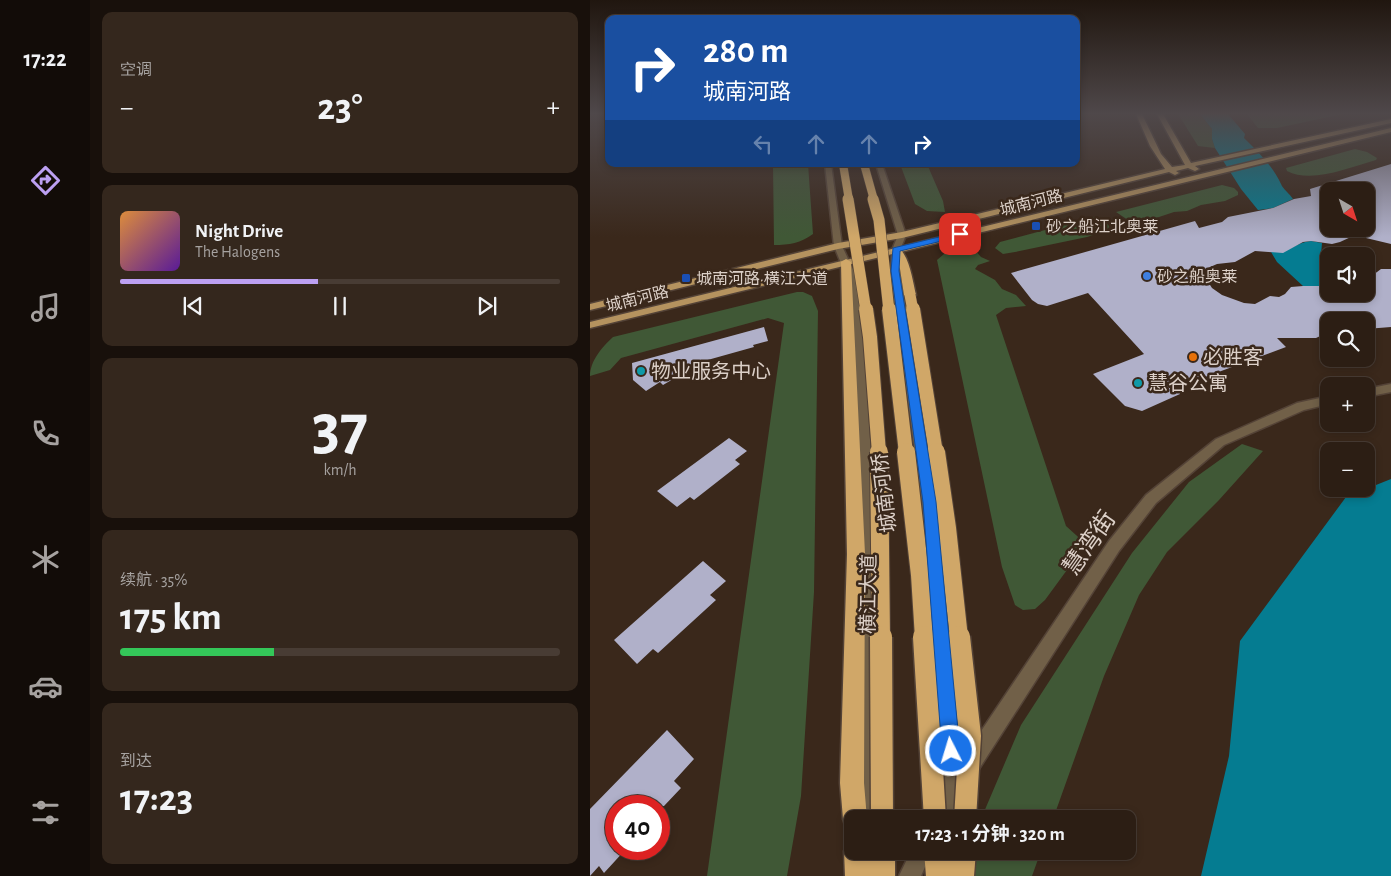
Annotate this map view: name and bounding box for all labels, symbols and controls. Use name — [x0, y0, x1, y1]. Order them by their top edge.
text: 280 m — [703, 34, 789, 69]
icon: right — [620, 35, 685, 100]
text: 17:22 — [23, 48, 67, 70]
text: 空调 — [120, 62, 152, 78]
text: 城南河路 — [703, 81, 791, 103]
text: 23° — [317, 89, 363, 127]
text: − — [120, 94, 133, 122]
text: + — [547, 94, 560, 122]
icon: left — [749, 130, 777, 158]
icon: ahead — [802, 130, 830, 158]
icon: ahead — [855, 130, 883, 158]
icon: right — [908, 130, 936, 158]
icon: directions — [28, 163, 63, 198]
north arrow — [1320, 182, 1375, 238]
map controls — [1320, 182, 1375, 497]
street label: 城南河路 — [998, 186, 1064, 218]
pin — [939, 213, 981, 255]
place label: 砂之船江北奥莱 — [1046, 218, 1158, 235]
icon: arrive — [946, 220, 974, 248]
marker: 砂之船江北奥莱 — [1030, 220, 1042, 232]
text: Night Drive — [195, 222, 283, 241]
text: The Halogens — [195, 244, 280, 260]
button: sound — [1320, 247, 1375, 302]
place label: 砂之船奥莱 — [1157, 268, 1237, 285]
place label: 城南河路·横江大道 — [696, 270, 828, 287]
marker: 砂之船奥莱 — [1141, 270, 1153, 282]
marker: 城南河路·横江大道 — [680, 272, 692, 284]
street label: 城南河路 — [604, 282, 670, 314]
icon: music — [28, 290, 63, 325]
icon: previous — [179, 292, 207, 320]
icon: pause — [326, 292, 354, 320]
icon: next — [473, 292, 501, 320]
button: search — [1320, 312, 1375, 367]
place label: 必胜客 — [1203, 346, 1263, 368]
marker: 必胜客 — [1187, 351, 1199, 363]
place label: 物业服务中心 — [651, 360, 771, 382]
marker: 物业服务中心 — [635, 365, 647, 377]
place label: 慧谷公寓 — [1148, 373, 1228, 394]
marker: 慧谷公寓 — [1132, 377, 1144, 389]
button: + — [1320, 377, 1375, 432]
text: 37 — [312, 396, 368, 461]
icon: phone — [28, 416, 63, 451]
button: − — [1320, 442, 1375, 497]
street label: 城南河桥 — [868, 452, 900, 534]
text: km/h — [323, 462, 357, 478]
street label: 慧湾街 — [1058, 506, 1120, 580]
icon: climate — [28, 542, 63, 577]
street label: 横江大道 — [857, 554, 880, 634]
text: 续航 · 35% — [120, 572, 187, 588]
text: 175 km — [120, 599, 222, 637]
icon: car — [28, 669, 63, 704]
position arrow — [924, 724, 976, 776]
text: 到达 — [120, 753, 152, 769]
text: 17:23 — [120, 780, 193, 818]
icon: filters — [28, 795, 63, 830]
speed limit sign: 40 — [605, 795, 670, 860]
text: 17:23 · 1 分钟 · 320 m — [915, 825, 1065, 844]

